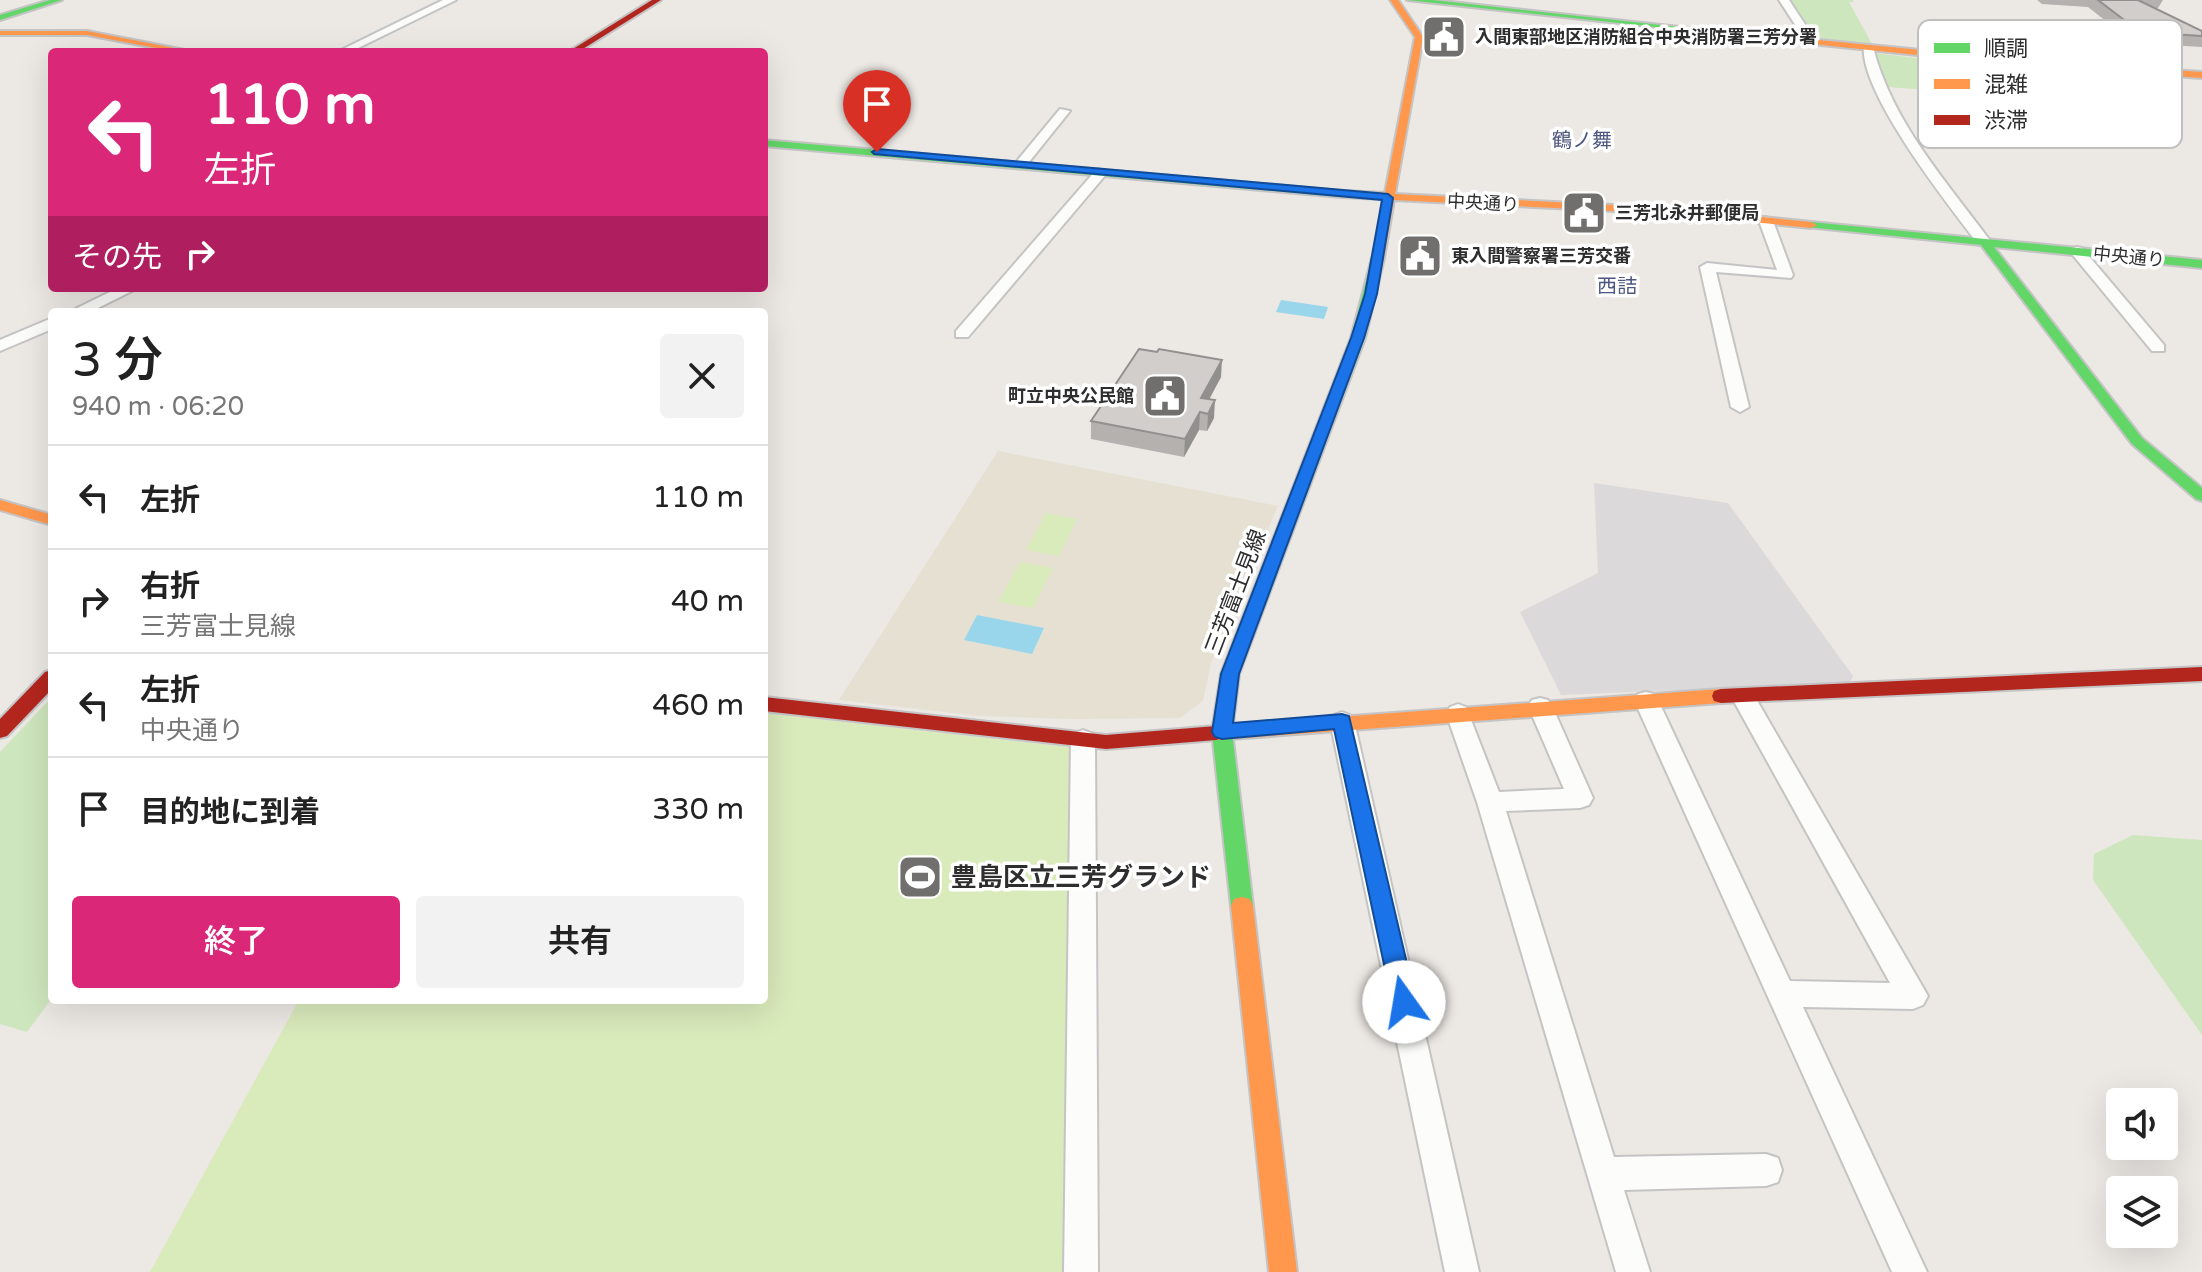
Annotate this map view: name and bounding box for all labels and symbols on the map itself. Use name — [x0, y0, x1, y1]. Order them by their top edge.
public building icon: 入間東部地区消防組合中央消防署三芳分署 — [1420, 13, 1468, 61]
legend — [1918, 20, 2182, 148]
place label: 入間東部地区消防組合中央消防署三芳分署 — [1475, 26, 1817, 48]
text: 順調 — [1984, 36, 2028, 62]
pin — [843, 70, 911, 152]
text: 混雑 — [1984, 72, 2028, 98]
text: 渋滞 — [1984, 108, 2028, 134]
district label: 鶴ノ舞 — [1552, 129, 1612, 153]
public building icon: 三芳北永井郵便局 — [1560, 189, 1608, 237]
street label: 中央通り — [1446, 190, 1520, 216]
place label: 三芳北永井郵便局 — [1615, 202, 1759, 224]
public building icon: 東入間警察署三芳交番 — [1396, 232, 1444, 280]
street label: 中央通り — [2092, 242, 2166, 272]
place label: 東入間警察署三芳交番 — [1451, 245, 1631, 267]
district label: 西詰 — [1597, 275, 1637, 299]
public building icon: 町立中央公民館 — [1141, 372, 1189, 420]
place label: 町立中央公民館 — [1008, 385, 1134, 407]
street label: 三芳富士見線 — [1200, 526, 1272, 659]
sports icon: 豊島区立三芳グランド — [896, 853, 944, 901]
place label: 豊島区立三芳グランド — [951, 862, 1211, 893]
position arrow — [1362, 960, 1446, 1044]

